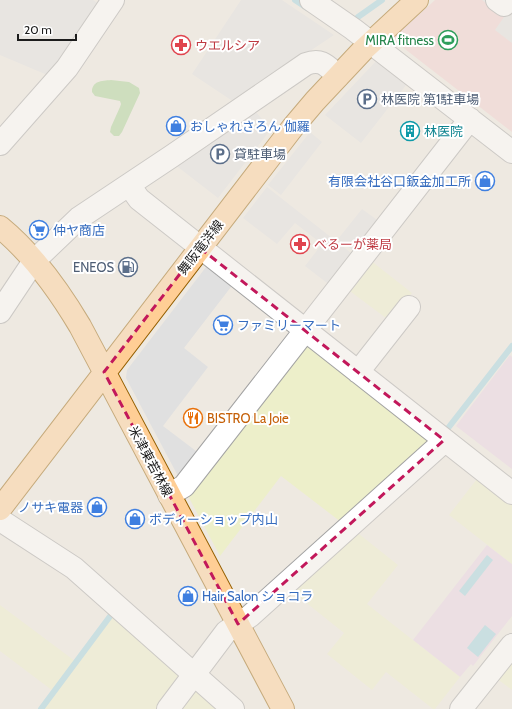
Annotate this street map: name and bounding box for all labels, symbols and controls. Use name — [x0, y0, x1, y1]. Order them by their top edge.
scale bar — [18, 16, 76, 42]
text: 20 m — [24, 22, 52, 37]
sports icon: MIRA fitness — [437, 29, 459, 51]
place label: MIRA fitness — [365, 32, 435, 48]
pharmacy icon: ウエルシア — [170, 34, 192, 56]
place label: ウエルシア — [195, 37, 260, 53]
parking icon: 林医院 第1駐車場 — [356, 88, 378, 110]
place label: 林医院 第1駐車場 — [381, 91, 479, 107]
shop icon: おしゃれさろん 伽羅 — [165, 115, 187, 137]
place label: おしゃれさろん 伽羅 — [190, 118, 310, 134]
building icon: 林医院 — [399, 120, 421, 142]
place label: 林医院 — [424, 123, 463, 139]
parking icon: 貸駐車場 — [209, 143, 231, 165]
place label: 貸駐車場 — [234, 146, 286, 162]
shop icon: 有限会社谷口鈑金加工所 — [474, 170, 496, 192]
place label: 有限会社谷口鈑金加工所 — [328, 173, 471, 189]
street label: 舞阪竜洋線 — [174, 216, 226, 278]
supermarket icon: 仲ヤ商店 — [28, 219, 50, 241]
place label: 仲ヤ商店 — [53, 222, 105, 238]
pharmacy icon: べるーが薬局 — [289, 233, 311, 255]
place label: べるーが薬局 — [314, 236, 392, 252]
fuel station icon: ENEOS — [117, 256, 139, 278]
place label: ENEOS — [73, 259, 114, 275]
supermarket icon: ファミリーマート — [212, 314, 234, 336]
place label: ファミリーマート — [237, 317, 341, 333]
restaurant icon: BISTRO La Joie — [182, 407, 204, 429]
place label: BISTRO La Joie — [207, 410, 289, 426]
street label: 米津東若林線 — [126, 423, 176, 499]
shop icon: ノサキ電器 — [86, 496, 108, 518]
place label: ノサキ電器 — [18, 499, 83, 515]
shop icon: ボディーショップ内山 — [124, 508, 146, 530]
place label: ボディーショップ内山 — [149, 511, 278, 527]
shop icon: Hair Salon ショコラ — [177, 585, 199, 607]
place label: Hair Salon ショコラ — [202, 588, 313, 604]

